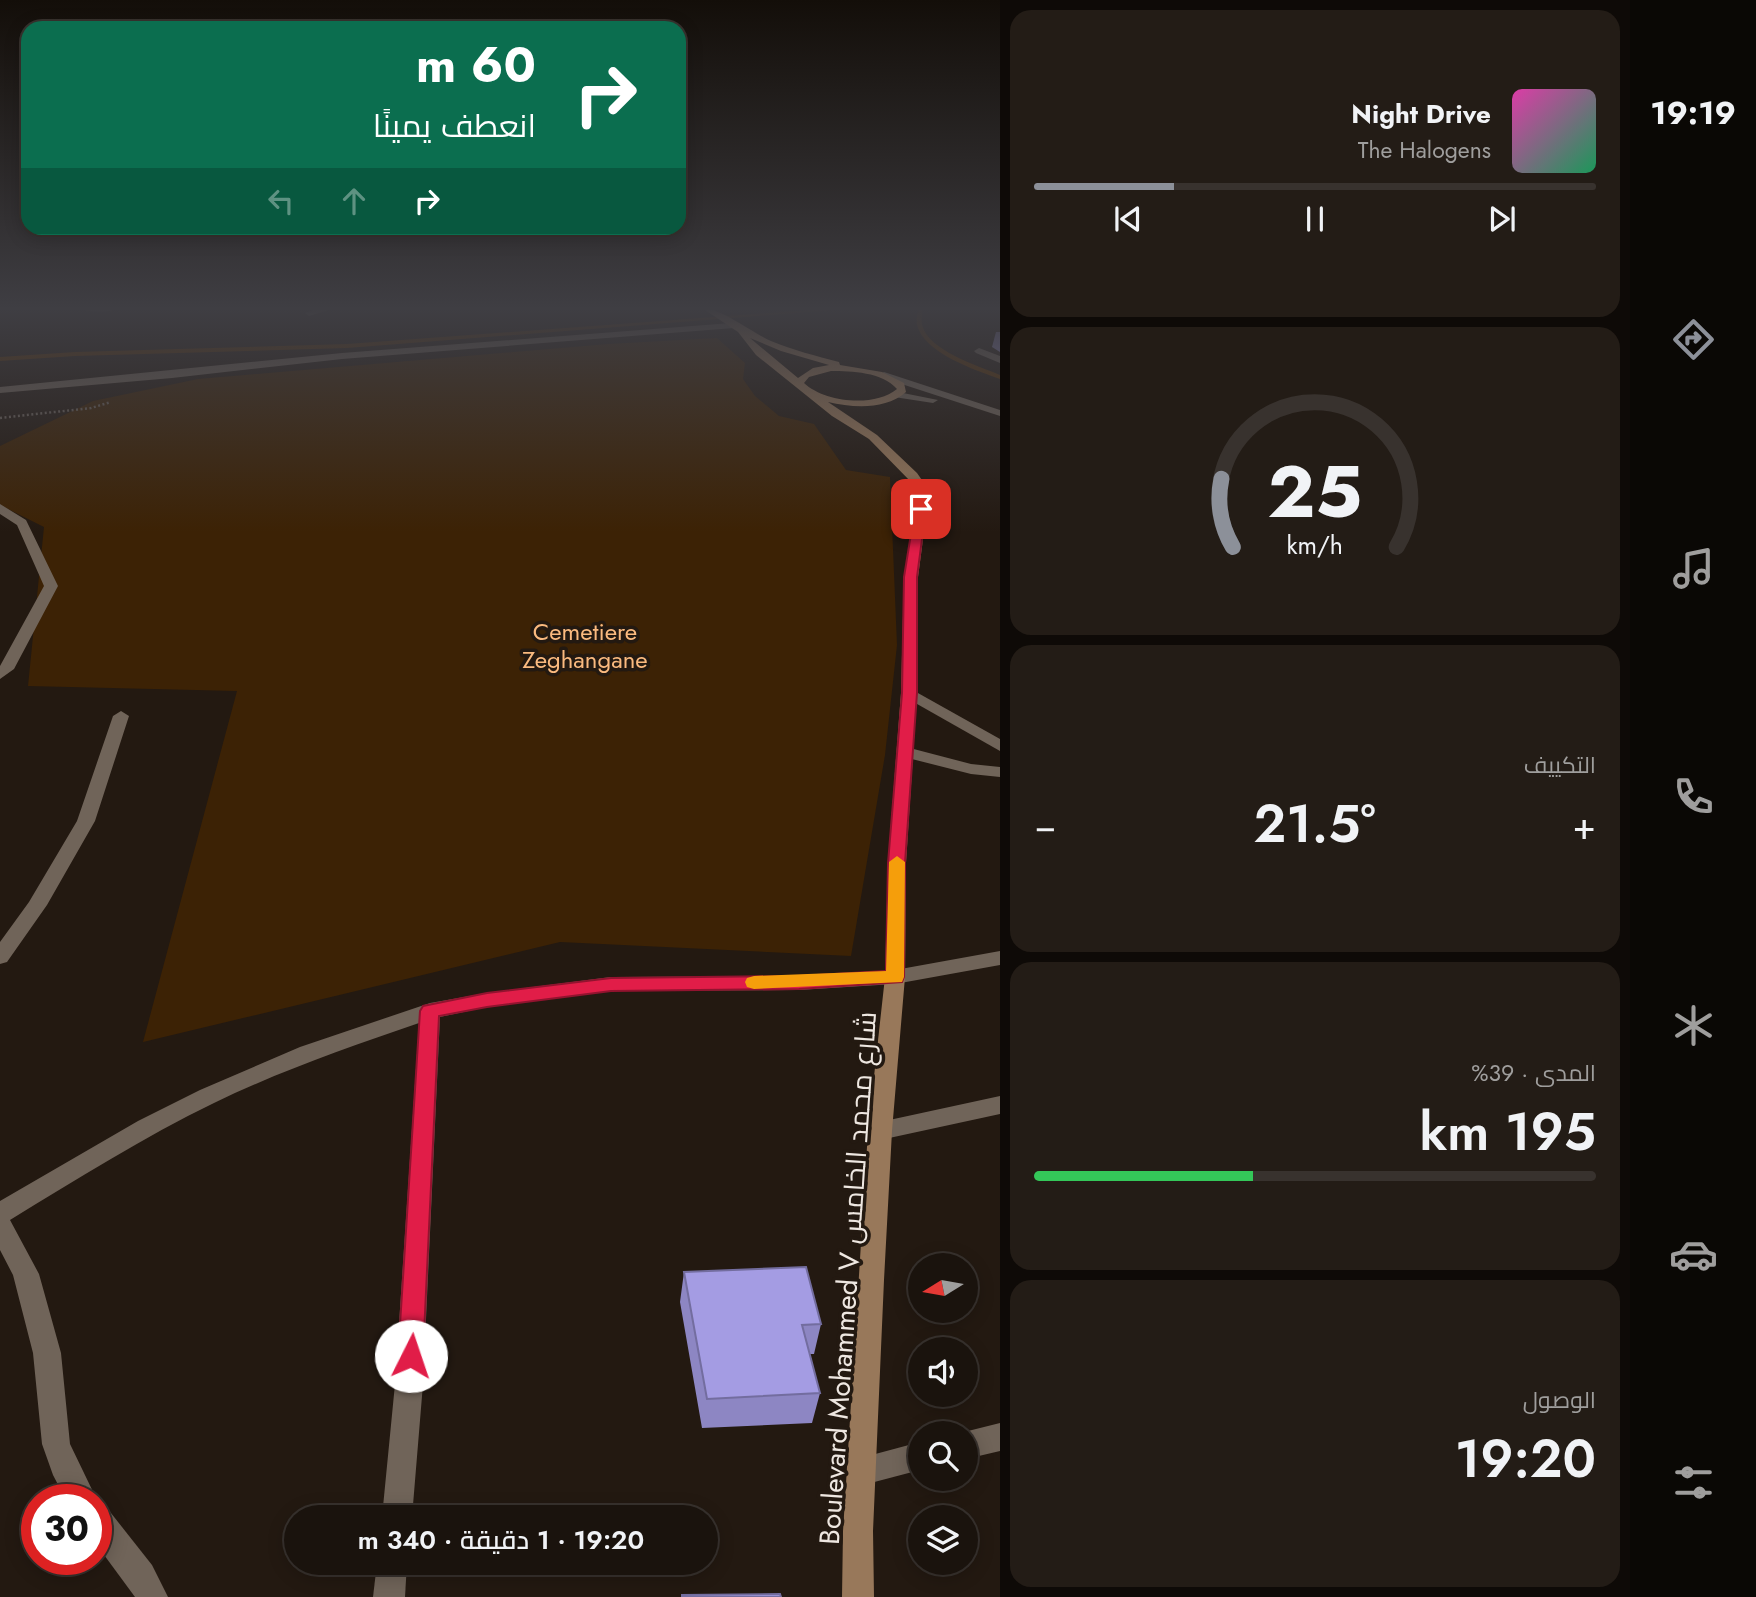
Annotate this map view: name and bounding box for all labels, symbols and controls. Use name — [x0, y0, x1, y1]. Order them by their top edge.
text: 60 m — [416, 30, 536, 100]
icon: right — [560, 49, 651, 140]
text: 19:19 — [1650, 90, 1736, 136]
text: Night Drive — [1351, 95, 1491, 133]
text: انعطف يمينًا — [373, 103, 536, 149]
text: The Halogens — [1358, 133, 1491, 167]
icon: left — [262, 182, 300, 220]
icon: ahead — [335, 182, 373, 220]
icon: right — [408, 182, 446, 220]
icon: previous — [1109, 200, 1147, 238]
icon: pause — [1296, 200, 1334, 238]
icon: next — [1483, 200, 1521, 238]
icon: directions — [1669, 315, 1718, 364]
text: 25 — [1268, 440, 1362, 545]
pin — [891, 479, 951, 539]
icon: arrive — [902, 490, 940, 528]
text: km/h — [1287, 527, 1343, 563]
icon: music — [1669, 544, 1718, 593]
park label: Cemetiere Zeghangane — [522, 614, 648, 677]
text: التكييف — [1524, 748, 1596, 782]
icon: phone — [1669, 772, 1718, 821]
text: 21.5° — [1254, 786, 1376, 862]
text: − — [1034, 798, 1056, 853]
text: + — [1573, 798, 1596, 853]
icon: climate — [1669, 1001, 1718, 1050]
street label: Boulevard Mohammed V شارع محمد الخامس — [809, 1010, 887, 1546]
text: المدى · 39% — [1471, 1056, 1596, 1090]
text: 195 km — [1420, 1094, 1596, 1170]
icon: car — [1669, 1230, 1718, 1279]
north arrow — [908, 1253, 978, 1323]
map controls — [908, 1253, 978, 1575]
position arrow — [374, 1319, 448, 1393]
button: sound — [908, 1337, 978, 1407]
text: الوصول — [1523, 1383, 1596, 1417]
button: search — [908, 1421, 978, 1491]
text: 19:20 — [1455, 1421, 1596, 1497]
icon: filters — [1669, 1458, 1718, 1507]
speed limit sign: 30 — [21, 1484, 112, 1575]
button: layers — [908, 1505, 978, 1575]
text: 19:20 · 1 دقيقة · 340 m — [358, 1521, 644, 1559]

